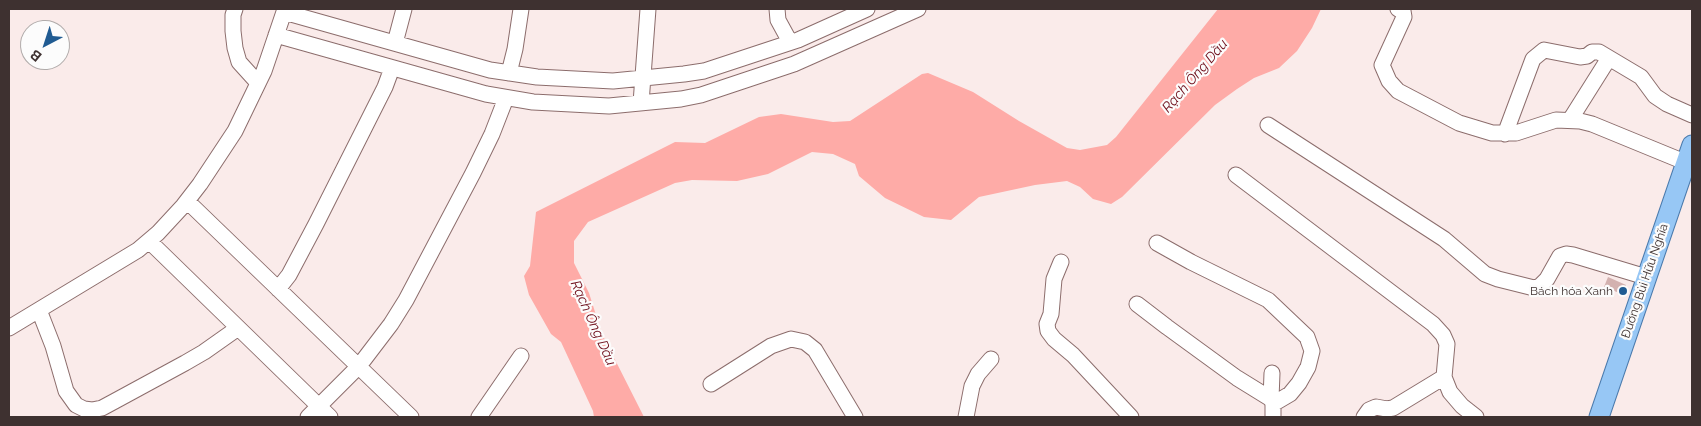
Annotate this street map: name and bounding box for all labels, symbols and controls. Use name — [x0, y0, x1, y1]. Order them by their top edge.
north arrow — [20, 20, 70, 70]
water label: Rạch Ông Dầu — [1159, 36, 1231, 116]
text: B — [27, 47, 45, 65]
street label: Đường Bùi Hữu Nghĩa — [1619, 222, 1671, 340]
water label: Rạch Ông Dầu — [567, 278, 619, 368]
place label: Bách hóa Xanh — [1530, 284, 1613, 298]
marker: Bách hóa Xanh — [1617, 285, 1629, 297]

